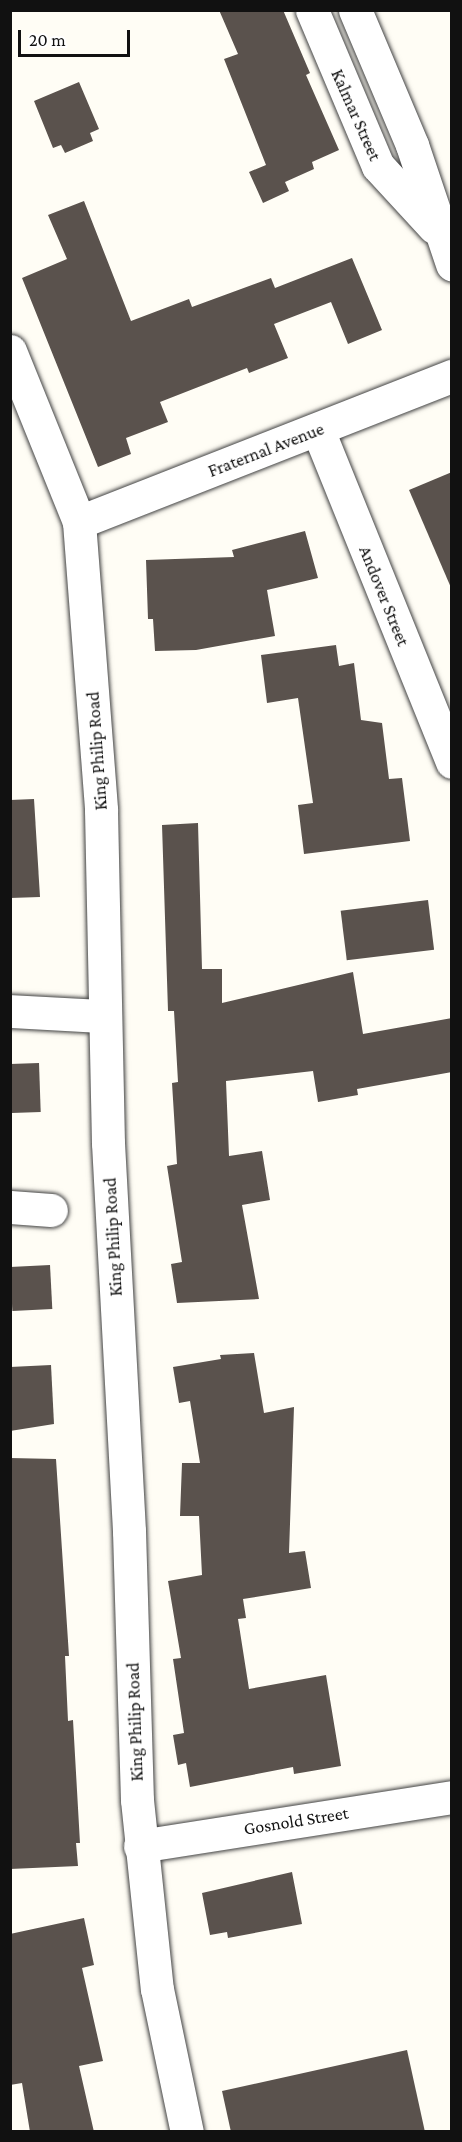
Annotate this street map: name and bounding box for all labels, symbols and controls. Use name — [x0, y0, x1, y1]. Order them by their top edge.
scale bar — [21, 18, 134, 56]
text: 20 m — [29, 30, 66, 50]
street label: Kalmar Street — [326, 66, 386, 164]
street label: Fraternal Avenue — [205, 418, 327, 482]
street label: Andover Street — [354, 543, 414, 649]
street label: King Philip Road — [82, 691, 112, 811]
street label: King Philip Road — [99, 1177, 127, 1297]
street label: King Philip Road — [122, 1662, 148, 1782]
street label: Gosnold Street — [242, 1802, 350, 1840]

